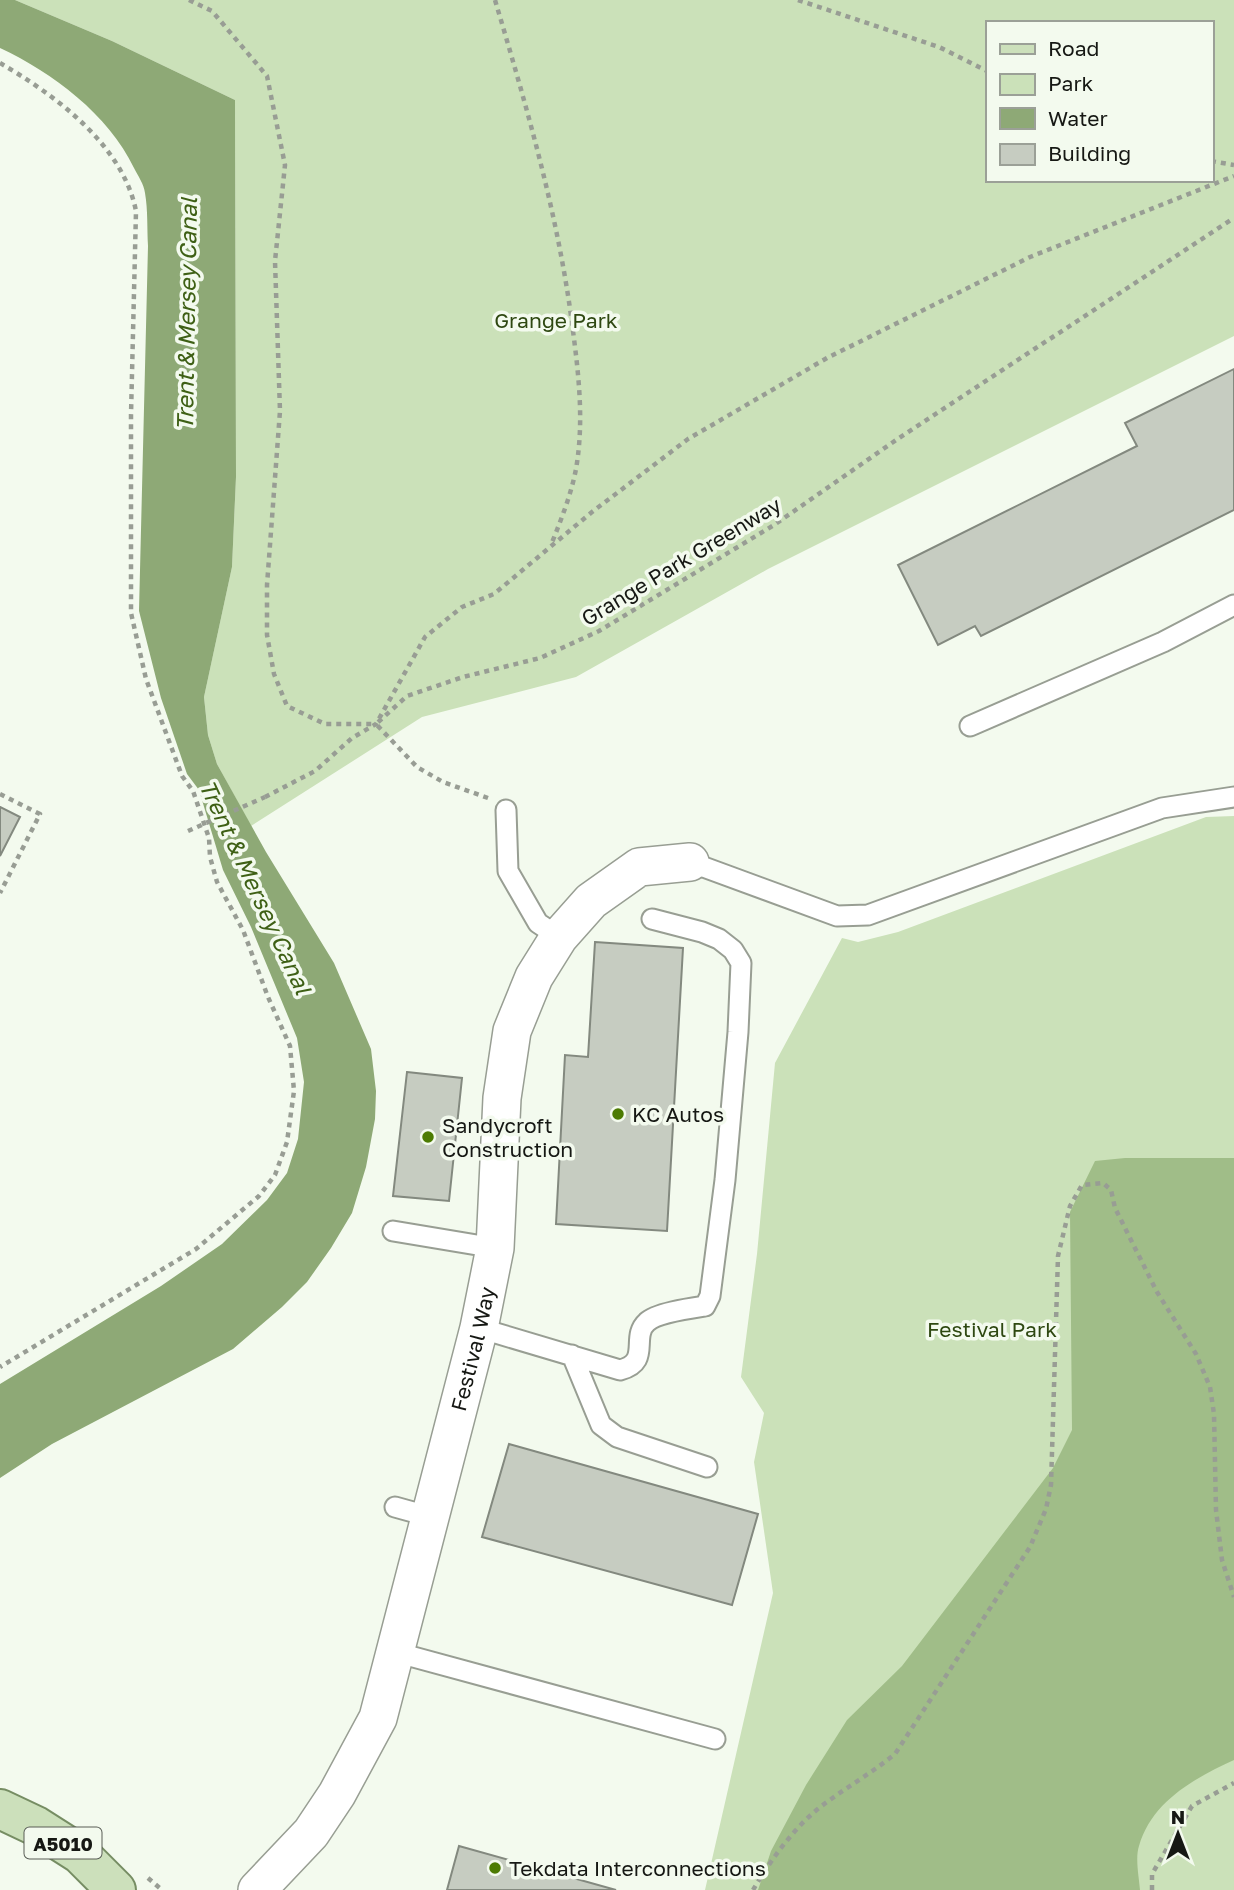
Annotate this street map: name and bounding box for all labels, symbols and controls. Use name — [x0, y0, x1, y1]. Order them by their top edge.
legend — [986, 21, 1213, 182]
text: Road — [1048, 35, 1099, 61]
text: Park — [1048, 70, 1094, 96]
text: Water — [1048, 105, 1108, 131]
text: Building — [1048, 140, 1131, 166]
water label: Trent & Mersey Canal — [170, 196, 202, 431]
park label: Grange Park — [494, 307, 618, 333]
street label: Grange Park Greenway — [576, 491, 786, 631]
water label: Trent & Mersey Canal — [194, 775, 319, 1000]
place label: KC Autos — [632, 1101, 724, 1127]
marker: KC Autos — [610, 1106, 626, 1122]
place label: Sandycroft Construction — [442, 1112, 573, 1162]
marker: Sandycroft Construction — [420, 1129, 436, 1145]
street label: Festival Way — [445, 1284, 500, 1414]
park label: Festival Park — [927, 1316, 1057, 1342]
north arrow — [1143, 1799, 1213, 1869]
text: N — [1171, 1805, 1185, 1828]
road number: A5010 — [24, 1828, 102, 1858]
place label: Tekdata Interconnections — [509, 1855, 766, 1881]
marker: Tekdata Interconnections — [487, 1860, 503, 1876]

